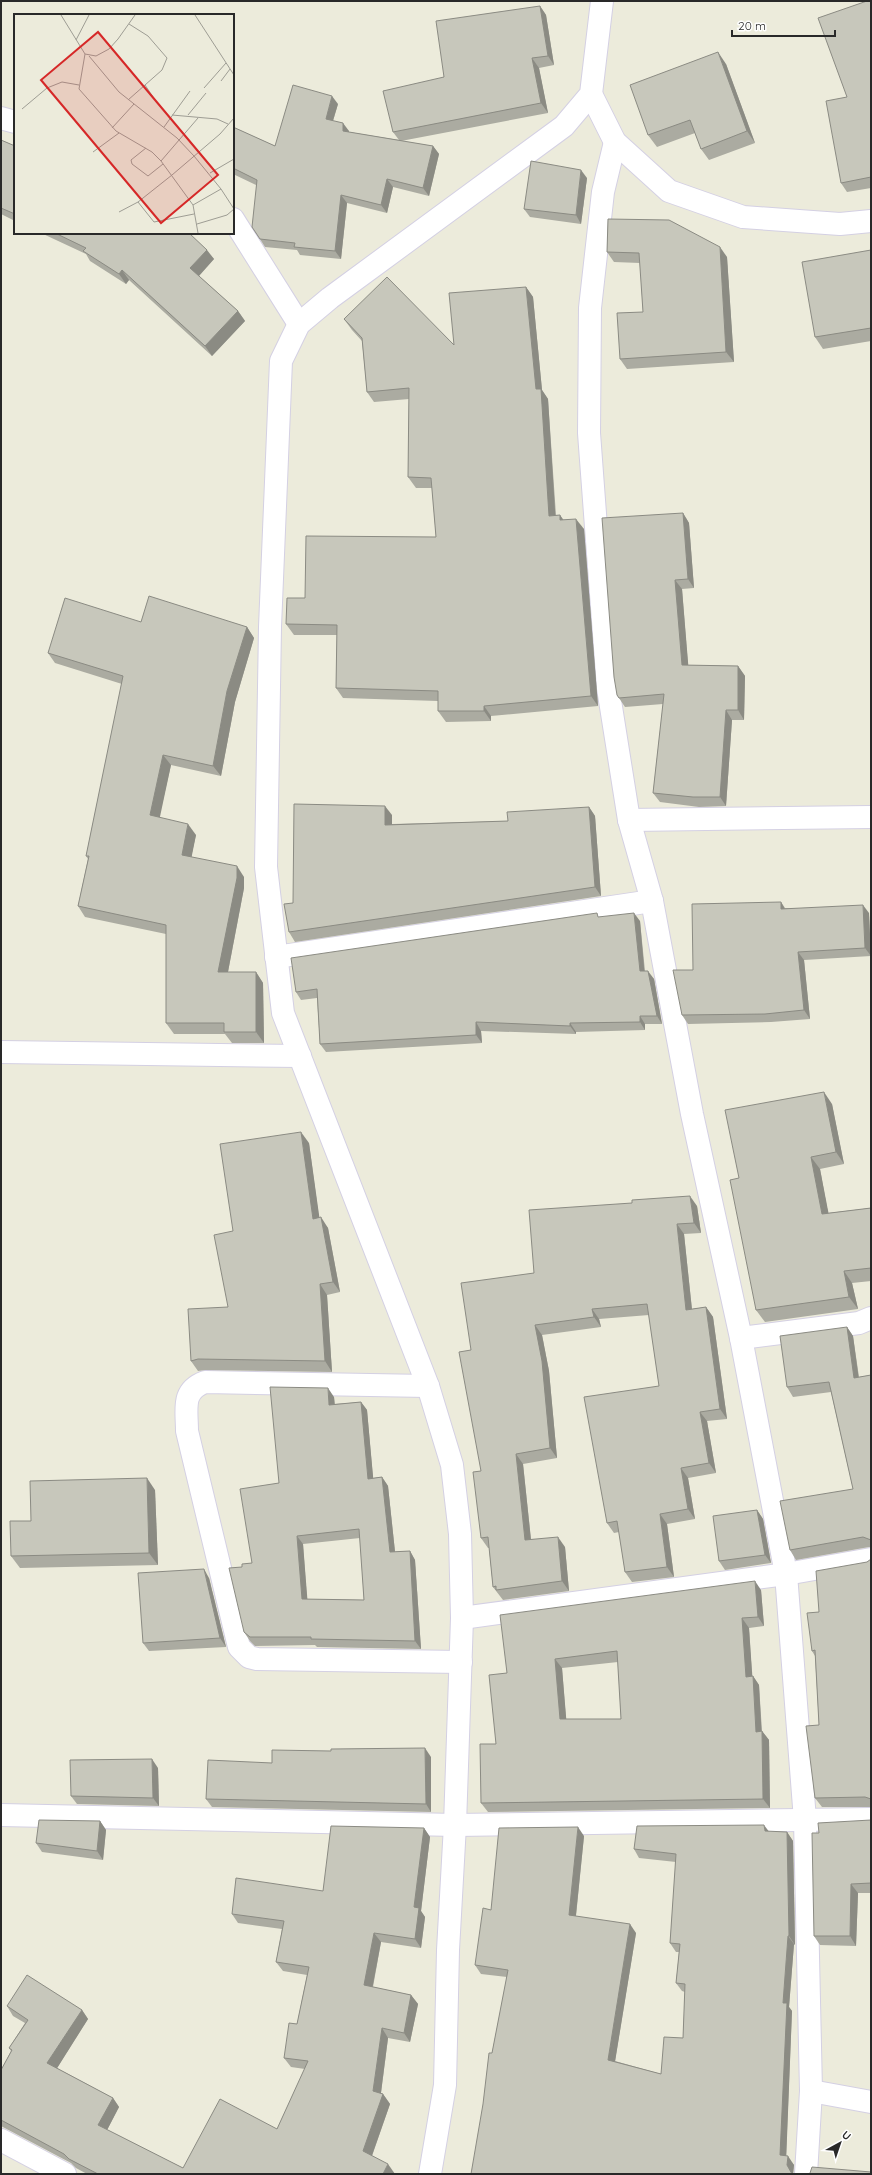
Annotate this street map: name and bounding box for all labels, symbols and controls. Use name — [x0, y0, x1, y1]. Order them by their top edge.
scale bar — [732, 12, 835, 38]
inset map — [14, 14, 234, 234]
text: 20 m — [738, 18, 766, 33]
north arrow — [820, 2123, 860, 2163]
text: U — [839, 2127, 854, 2143]

